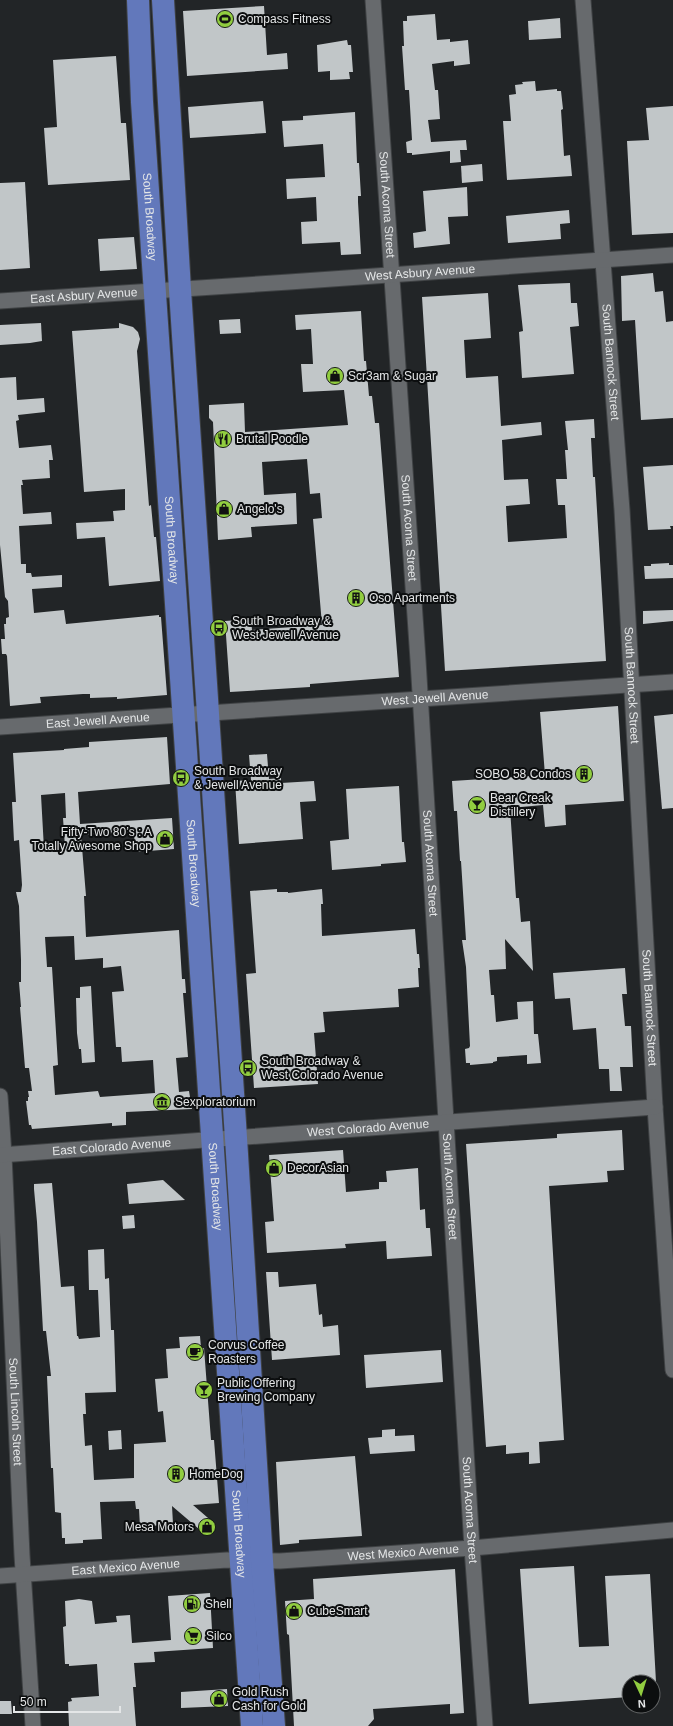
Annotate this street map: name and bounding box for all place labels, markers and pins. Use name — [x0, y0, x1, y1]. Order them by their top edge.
sports icon: Compass Fitness — [215, 9, 235, 29]
place label: Compass Fitness — [238, 12, 331, 26]
shop icon: Scr3am & Sugar — [325, 366, 345, 386]
place label: Scr3am & Sugar — [348, 369, 436, 383]
restaurant icon: Brutal Poodle — [213, 429, 233, 449]
place label: Brutal Poodle — [236, 432, 308, 446]
shop icon: Angelo's — [214, 499, 234, 519]
place label: Angelo's — [237, 502, 283, 516]
building icon: Oso Apartments — [346, 588, 366, 608]
place label: Oso Apartments — [369, 591, 455, 605]
place label: South Broadway & West Jewell Avenue — [232, 614, 339, 642]
bus stop icon: South Broadway & West Jewell Avenue — [209, 618, 229, 638]
place label: South Broadway & Jewell Avenue — [194, 764, 282, 792]
building icon: SOBO 58 Condos — [574, 764, 594, 784]
place label: SOBO 58 Condos — [475, 767, 571, 781]
bus stop icon: South Broadway & Jewell Avenue — [171, 768, 191, 788]
place label: Bear Creak Distillery — [490, 791, 552, 819]
bar icon: Bear Creak Distillery — [467, 795, 487, 815]
place label: Fifty-Two 80’s : A Totally Awesome Shop — [31, 825, 152, 853]
shop icon: Fifty-Two 80’s : A Totally Awesome Shop — [155, 829, 175, 849]
place label: South Broadway & West Colorado Avenue — [261, 1054, 384, 1082]
bus stop icon: South Broadway & West Colorado Avenue — [238, 1058, 258, 1078]
museum icon: Sexploratorium — [152, 1092, 172, 1112]
place label: Sexploratorium — [175, 1095, 256, 1109]
shop icon: DecorAsian — [264, 1158, 284, 1178]
place label: DecorAsian — [287, 1161, 349, 1175]
place label: Corvus Coffee Roasters — [208, 1338, 285, 1366]
cafe icon: Corvus Coffee Roasters — [185, 1342, 205, 1362]
place label: Public Offering Brewing Company — [217, 1376, 315, 1404]
bar icon: Public Offering Brewing Company — [194, 1380, 214, 1400]
building icon: HomeDog — [166, 1464, 186, 1484]
place label: HomeDog — [189, 1467, 243, 1481]
shop icon: Mesa Motors — [197, 1517, 217, 1537]
place label: Mesa Motors — [125, 1520, 194, 1534]
fuel station icon: Shell — [182, 1594, 202, 1614]
place label: Shell — [205, 1597, 232, 1611]
shop icon: CubeSmart — [284, 1601, 304, 1621]
place label: CubeSmart — [307, 1604, 368, 1618]
supermarket icon: Silco — [183, 1626, 203, 1646]
place label: Silco — [206, 1629, 232, 1643]
place label: Gold Rush Cash for Gold — [232, 1685, 306, 1713]
shop icon: Gold Rush Cash for Gold — [209, 1689, 229, 1709]

